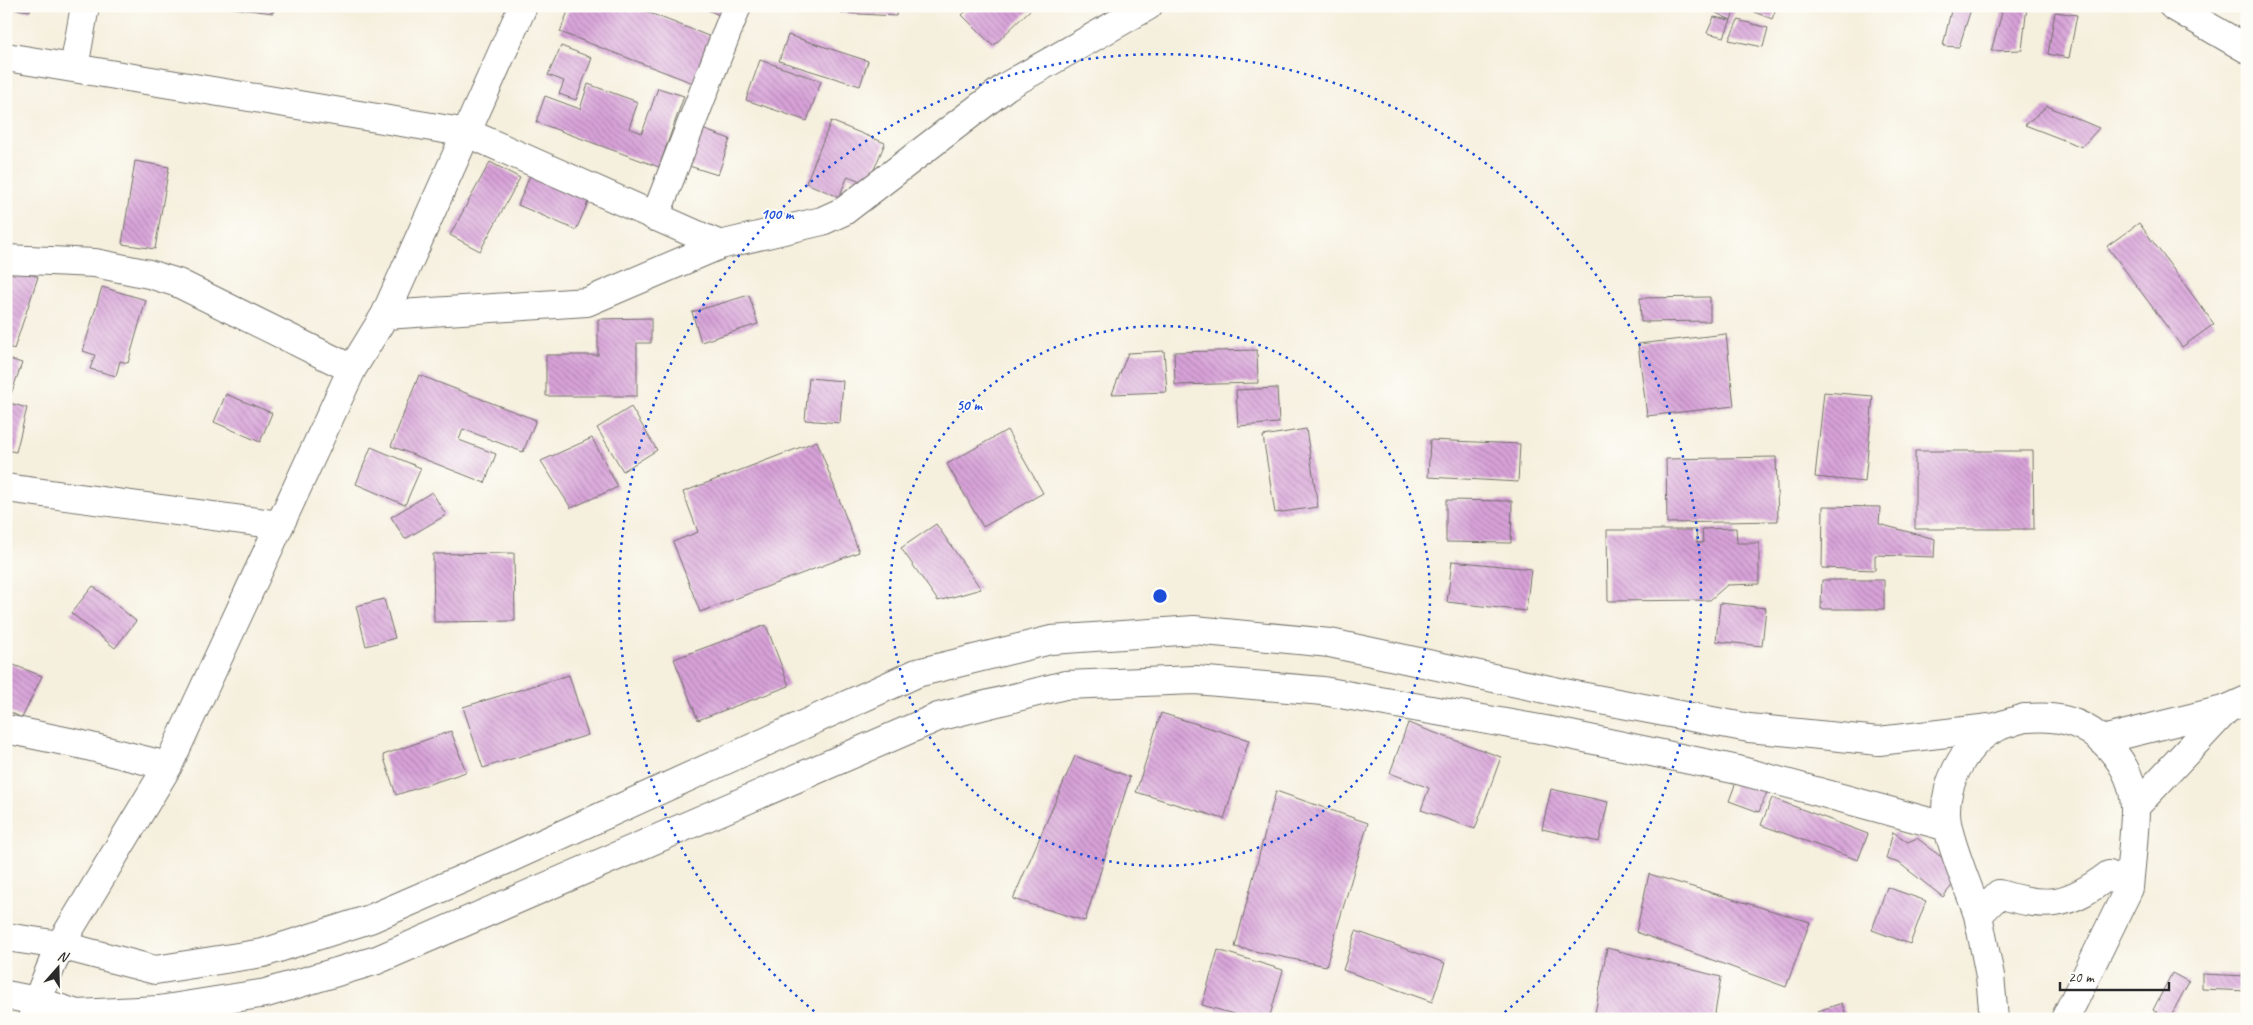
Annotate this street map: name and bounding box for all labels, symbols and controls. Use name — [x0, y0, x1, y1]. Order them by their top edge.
text: 100 m — [761, 205, 795, 224]
text: 50 m — [956, 396, 983, 415]
centre of rings — [1151, 587, 1169, 605]
north arrow — [32, 942, 82, 992]
text: N — [55, 947, 71, 967]
scale bar — [2060, 960, 2169, 992]
text: 20 m — [2068, 968, 2095, 987]

